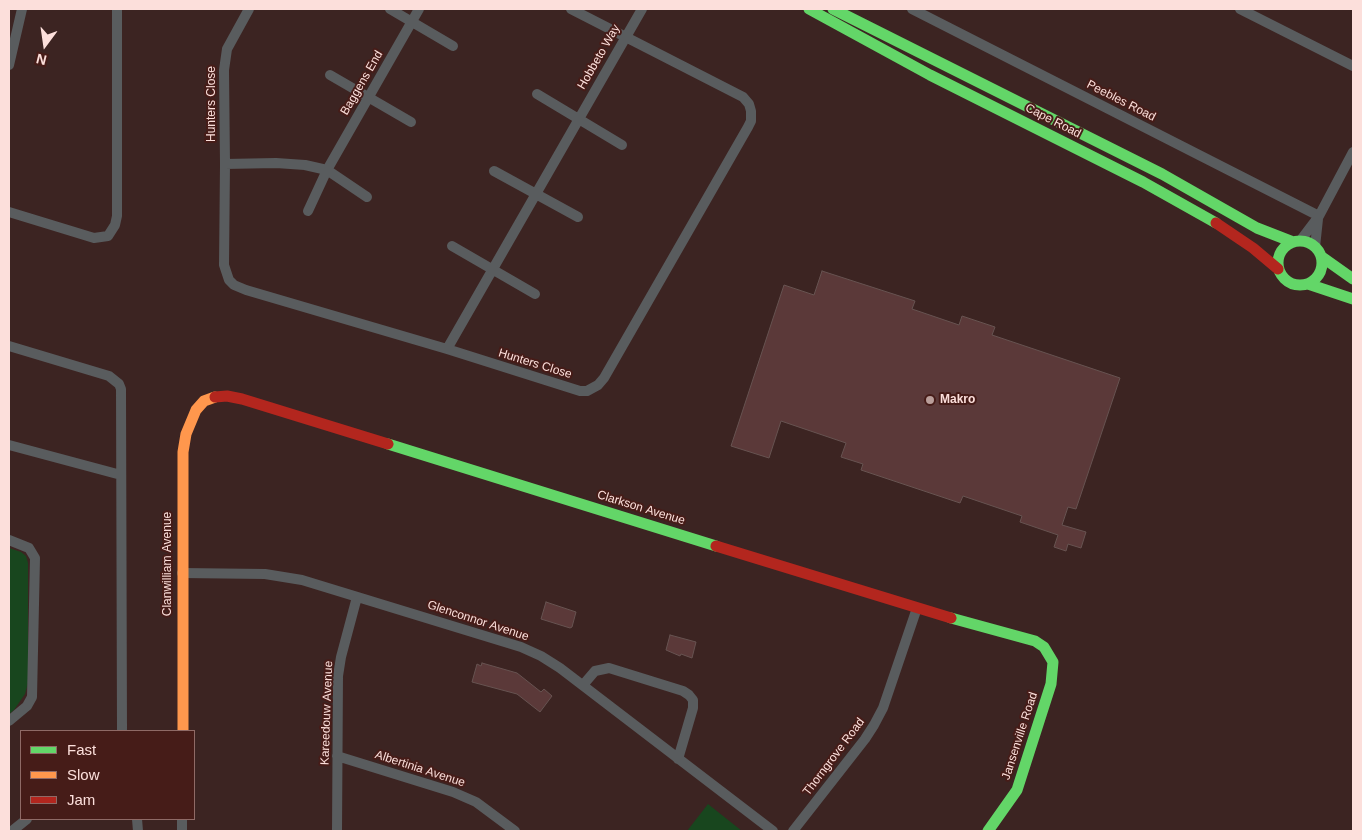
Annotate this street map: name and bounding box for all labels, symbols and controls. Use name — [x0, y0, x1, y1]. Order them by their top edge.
north arrow — [20, 20, 70, 70]
street label: Hobbeto Way — [575, 22, 623, 92]
street label: Baggens End — [338, 48, 386, 118]
text: N — [35, 51, 48, 69]
street label: Hunters Close — [205, 66, 219, 142]
street label: Peebles Road — [1084, 77, 1158, 125]
street label: Cape Road — [1023, 101, 1083, 141]
street label: Hunters Close — [497, 346, 573, 382]
place label: Makro — [940, 393, 975, 407]
marker: Makro — [924, 394, 936, 406]
street label: Clarkson Avenue — [595, 488, 687, 528]
street label: Clanwilliam Avenue — [161, 512, 175, 616]
street label: Glenconnor Avenue — [425, 598, 531, 644]
street label: Kareedouw Avenue — [318, 661, 336, 765]
street label: Jansenville Road — [999, 690, 1041, 782]
street label: Thorngrove Road — [800, 715, 868, 799]
legend — [20, 730, 195, 820]
text: Fast — [67, 741, 96, 758]
street label: Albertinia Avenue — [373, 748, 467, 790]
text: Slow — [67, 766, 100, 783]
text: Jam — [67, 791, 95, 808]

